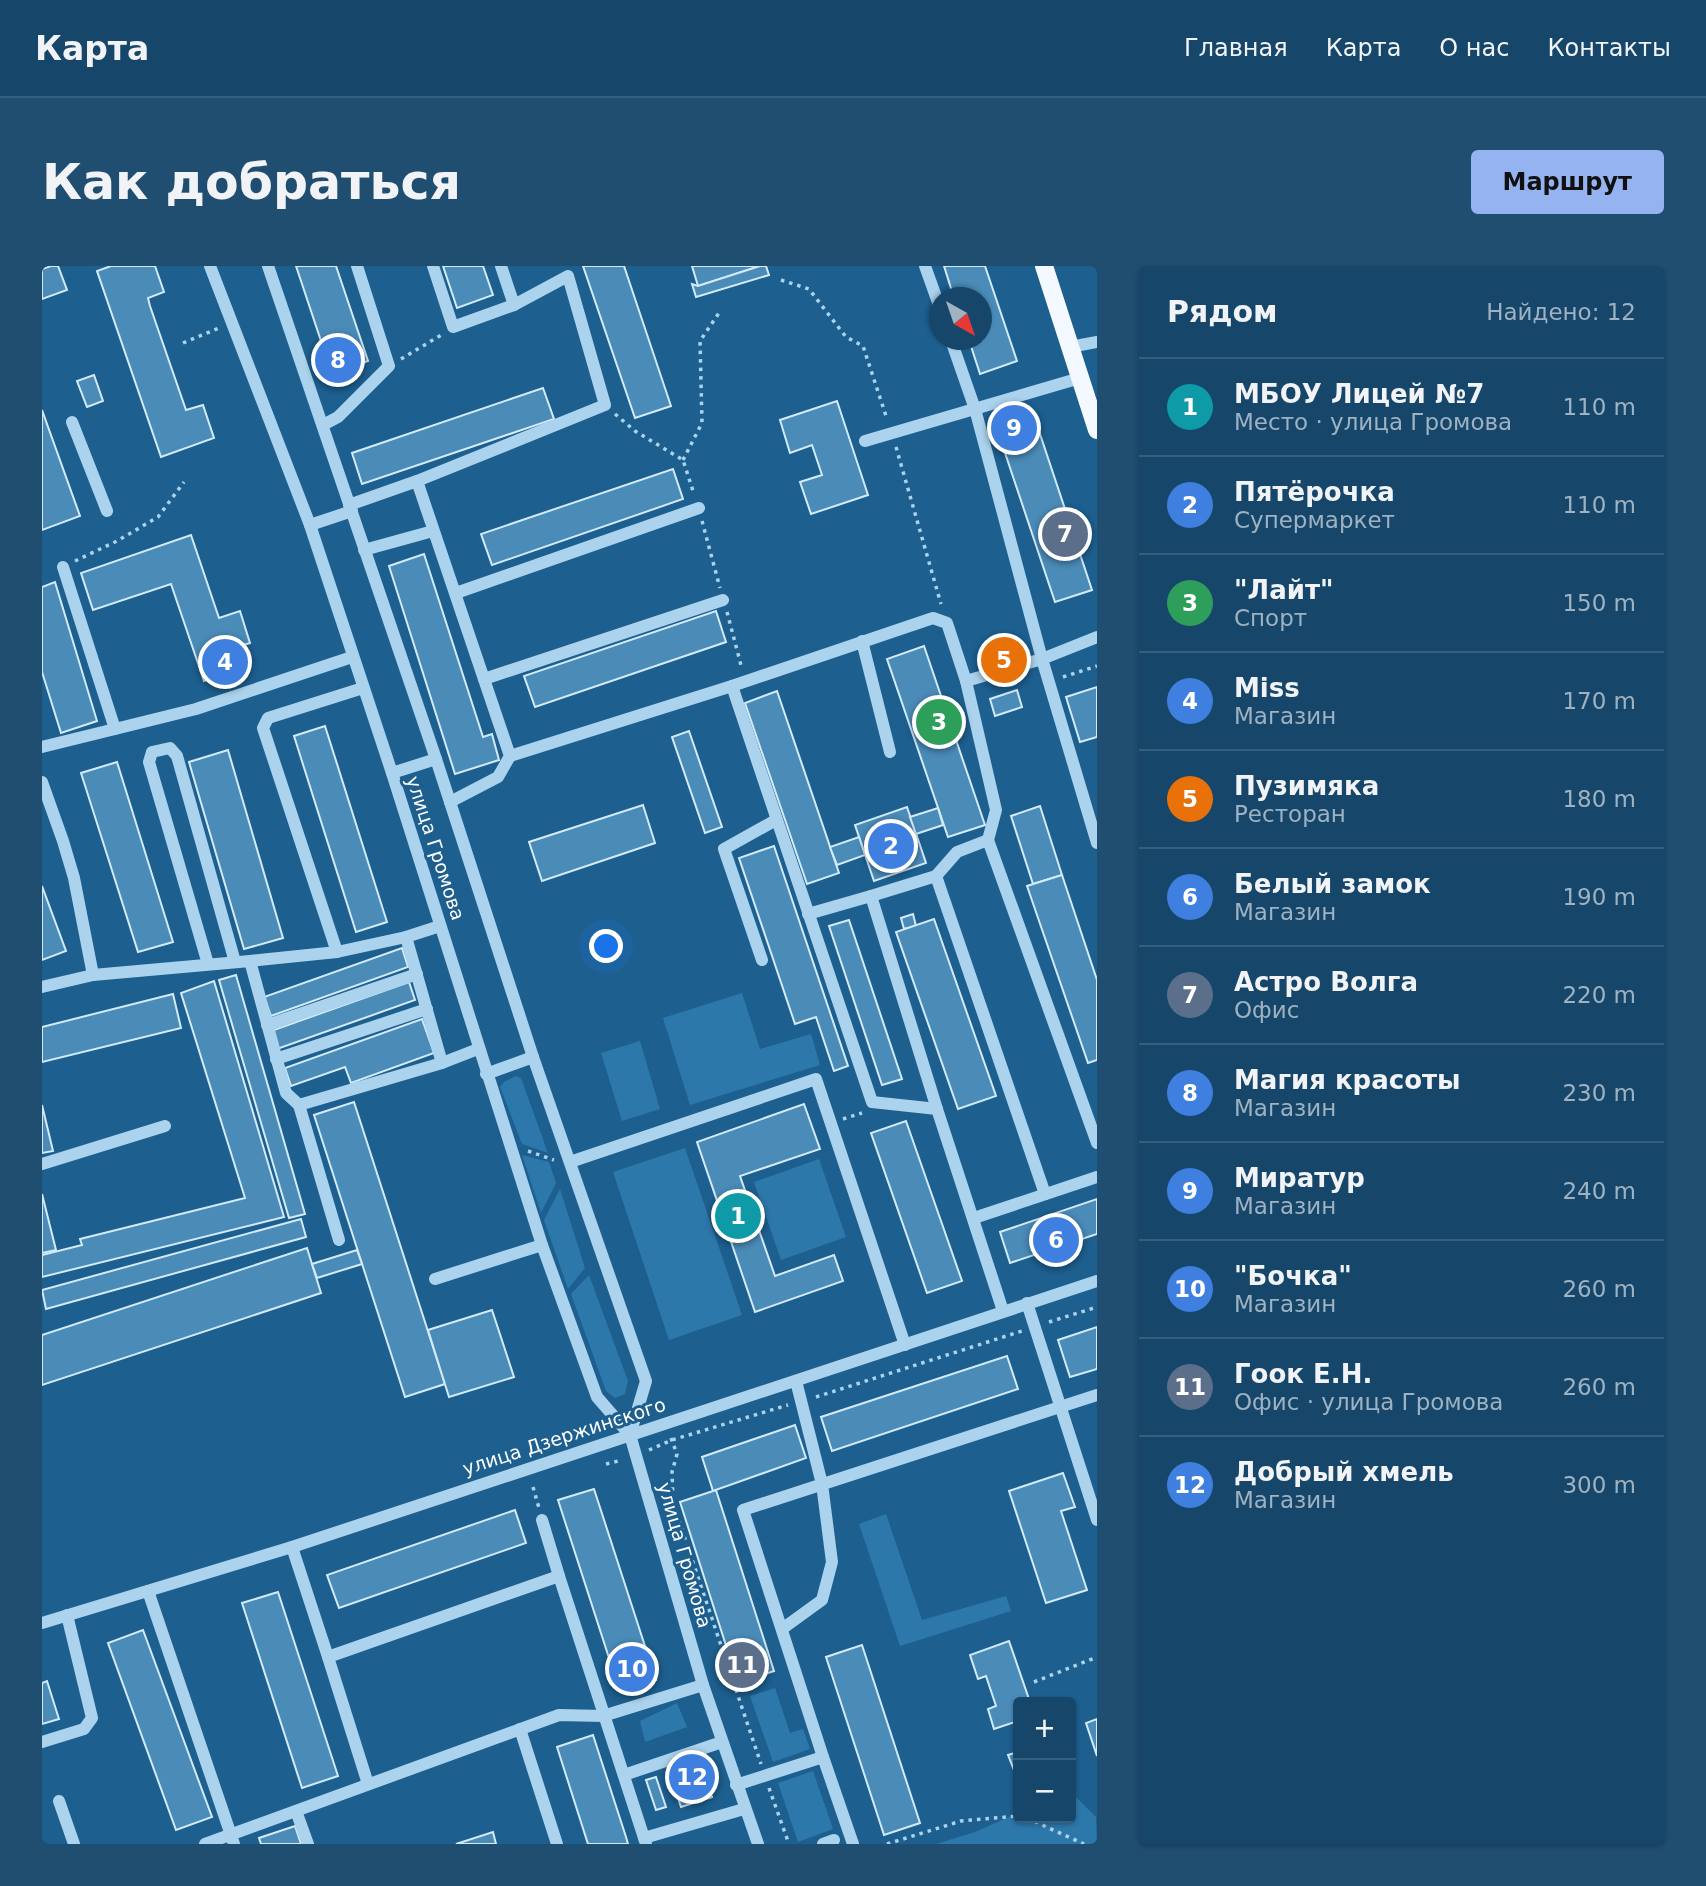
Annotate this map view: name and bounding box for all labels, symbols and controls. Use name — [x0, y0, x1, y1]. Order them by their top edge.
text: Карта — [35, 29, 149, 68]
text: Главная — [1184, 34, 1288, 62]
text: Карта — [1326, 34, 1401, 62]
text: О нас — [1439, 34, 1509, 62]
text: Контакты — [1547, 34, 1671, 62]
button: Маршрут — [1471, 150, 1664, 214]
text: Как добраться — [42, 154, 461, 211]
north arrow — [929, 287, 992, 350]
text: Рядом — [1167, 294, 1278, 329]
text: Найдено: 12 — [1486, 299, 1636, 325]
pin: 8 — [315, 334, 361, 386]
text: МБОУ Лицей №7 — [1234, 379, 1484, 409]
text: 1 — [1182, 394, 1198, 420]
text: 110 m — [1562, 394, 1636, 420]
pin: 9 — [991, 402, 1037, 454]
text: Место · улица Громова — [1234, 409, 1512, 435]
text: Пятёрочка — [1234, 477, 1395, 507]
text: 2 — [1182, 492, 1198, 518]
text: 110 m — [1562, 492, 1636, 518]
text: Супермаркет — [1234, 507, 1395, 533]
pin: 7 — [1042, 508, 1088, 560]
text: "Лайт" — [1234, 575, 1334, 605]
text: 3 — [1182, 590, 1198, 616]
text: 150 m — [1562, 590, 1636, 616]
text: Спорт — [1234, 605, 1307, 631]
pin: 5 — [981, 634, 1027, 686]
pin: 4 — [202, 636, 248, 688]
text: Miss — [1234, 673, 1300, 703]
text: 4 — [1182, 688, 1198, 714]
text: 170 m — [1562, 688, 1636, 714]
pin: 3 — [916, 696, 962, 748]
text: Магазин — [1234, 703, 1336, 729]
text: Пузимяка — [1234, 771, 1379, 801]
street label: улица Громова — [402, 773, 470, 923]
text: 5 — [1182, 786, 1198, 812]
text: 180 m — [1562, 786, 1636, 812]
text: Ресторан — [1234, 801, 1346, 827]
pin: 2 — [868, 820, 914, 872]
text: Белый замок — [1234, 869, 1431, 899]
text: 6 — [1182, 884, 1198, 910]
text: 190 m — [1562, 884, 1636, 910]
text: Магазин — [1234, 899, 1336, 925]
your location — [589, 929, 623, 963]
text: Астро Волга — [1234, 967, 1418, 997]
text: 7 — [1182, 982, 1198, 1008]
text: 220 m — [1562, 982, 1636, 1008]
text: Офис — [1234, 997, 1299, 1023]
text: Магия красоты — [1234, 1065, 1461, 1095]
text: 8 — [1182, 1080, 1198, 1106]
text: 230 m — [1562, 1080, 1636, 1106]
text: Магазин — [1234, 1095, 1336, 1121]
text: Миратур — [1234, 1163, 1365, 1193]
text: 9 — [1182, 1178, 1198, 1204]
text: 240 m — [1562, 1178, 1636, 1204]
pin: 1 — [715, 1190, 761, 1242]
text: Магазин — [1234, 1193, 1336, 1219]
pin: 6 — [1033, 1214, 1079, 1266]
text: "Бочка" — [1234, 1261, 1352, 1291]
text: 10 — [1174, 1276, 1206, 1302]
text: 260 m — [1562, 1276, 1636, 1302]
text: Магазин — [1234, 1291, 1336, 1317]
text: Гоок Е.Н. — [1234, 1359, 1372, 1389]
text: 11 — [1174, 1374, 1206, 1400]
text: 260 m — [1562, 1374, 1636, 1400]
text: Офис · улица Громова — [1234, 1389, 1503, 1415]
street label: улица Дзержинского — [460, 1393, 668, 1479]
text: Добрый хмель — [1234, 1457, 1454, 1487]
text: 12 — [1174, 1472, 1206, 1498]
text: 300 m — [1562, 1472, 1636, 1498]
street label: улица Громова — [654, 1480, 716, 1630]
text: Магазин — [1234, 1487, 1336, 1513]
pin: 11 — [719, 1639, 765, 1691]
pin: 10 — [609, 1643, 655, 1695]
map controls — [1013, 1697, 1076, 1823]
button: + — [1013, 1697, 1076, 1760]
pin: 12 — [669, 1751, 715, 1803]
button: − — [1013, 1760, 1076, 1823]

